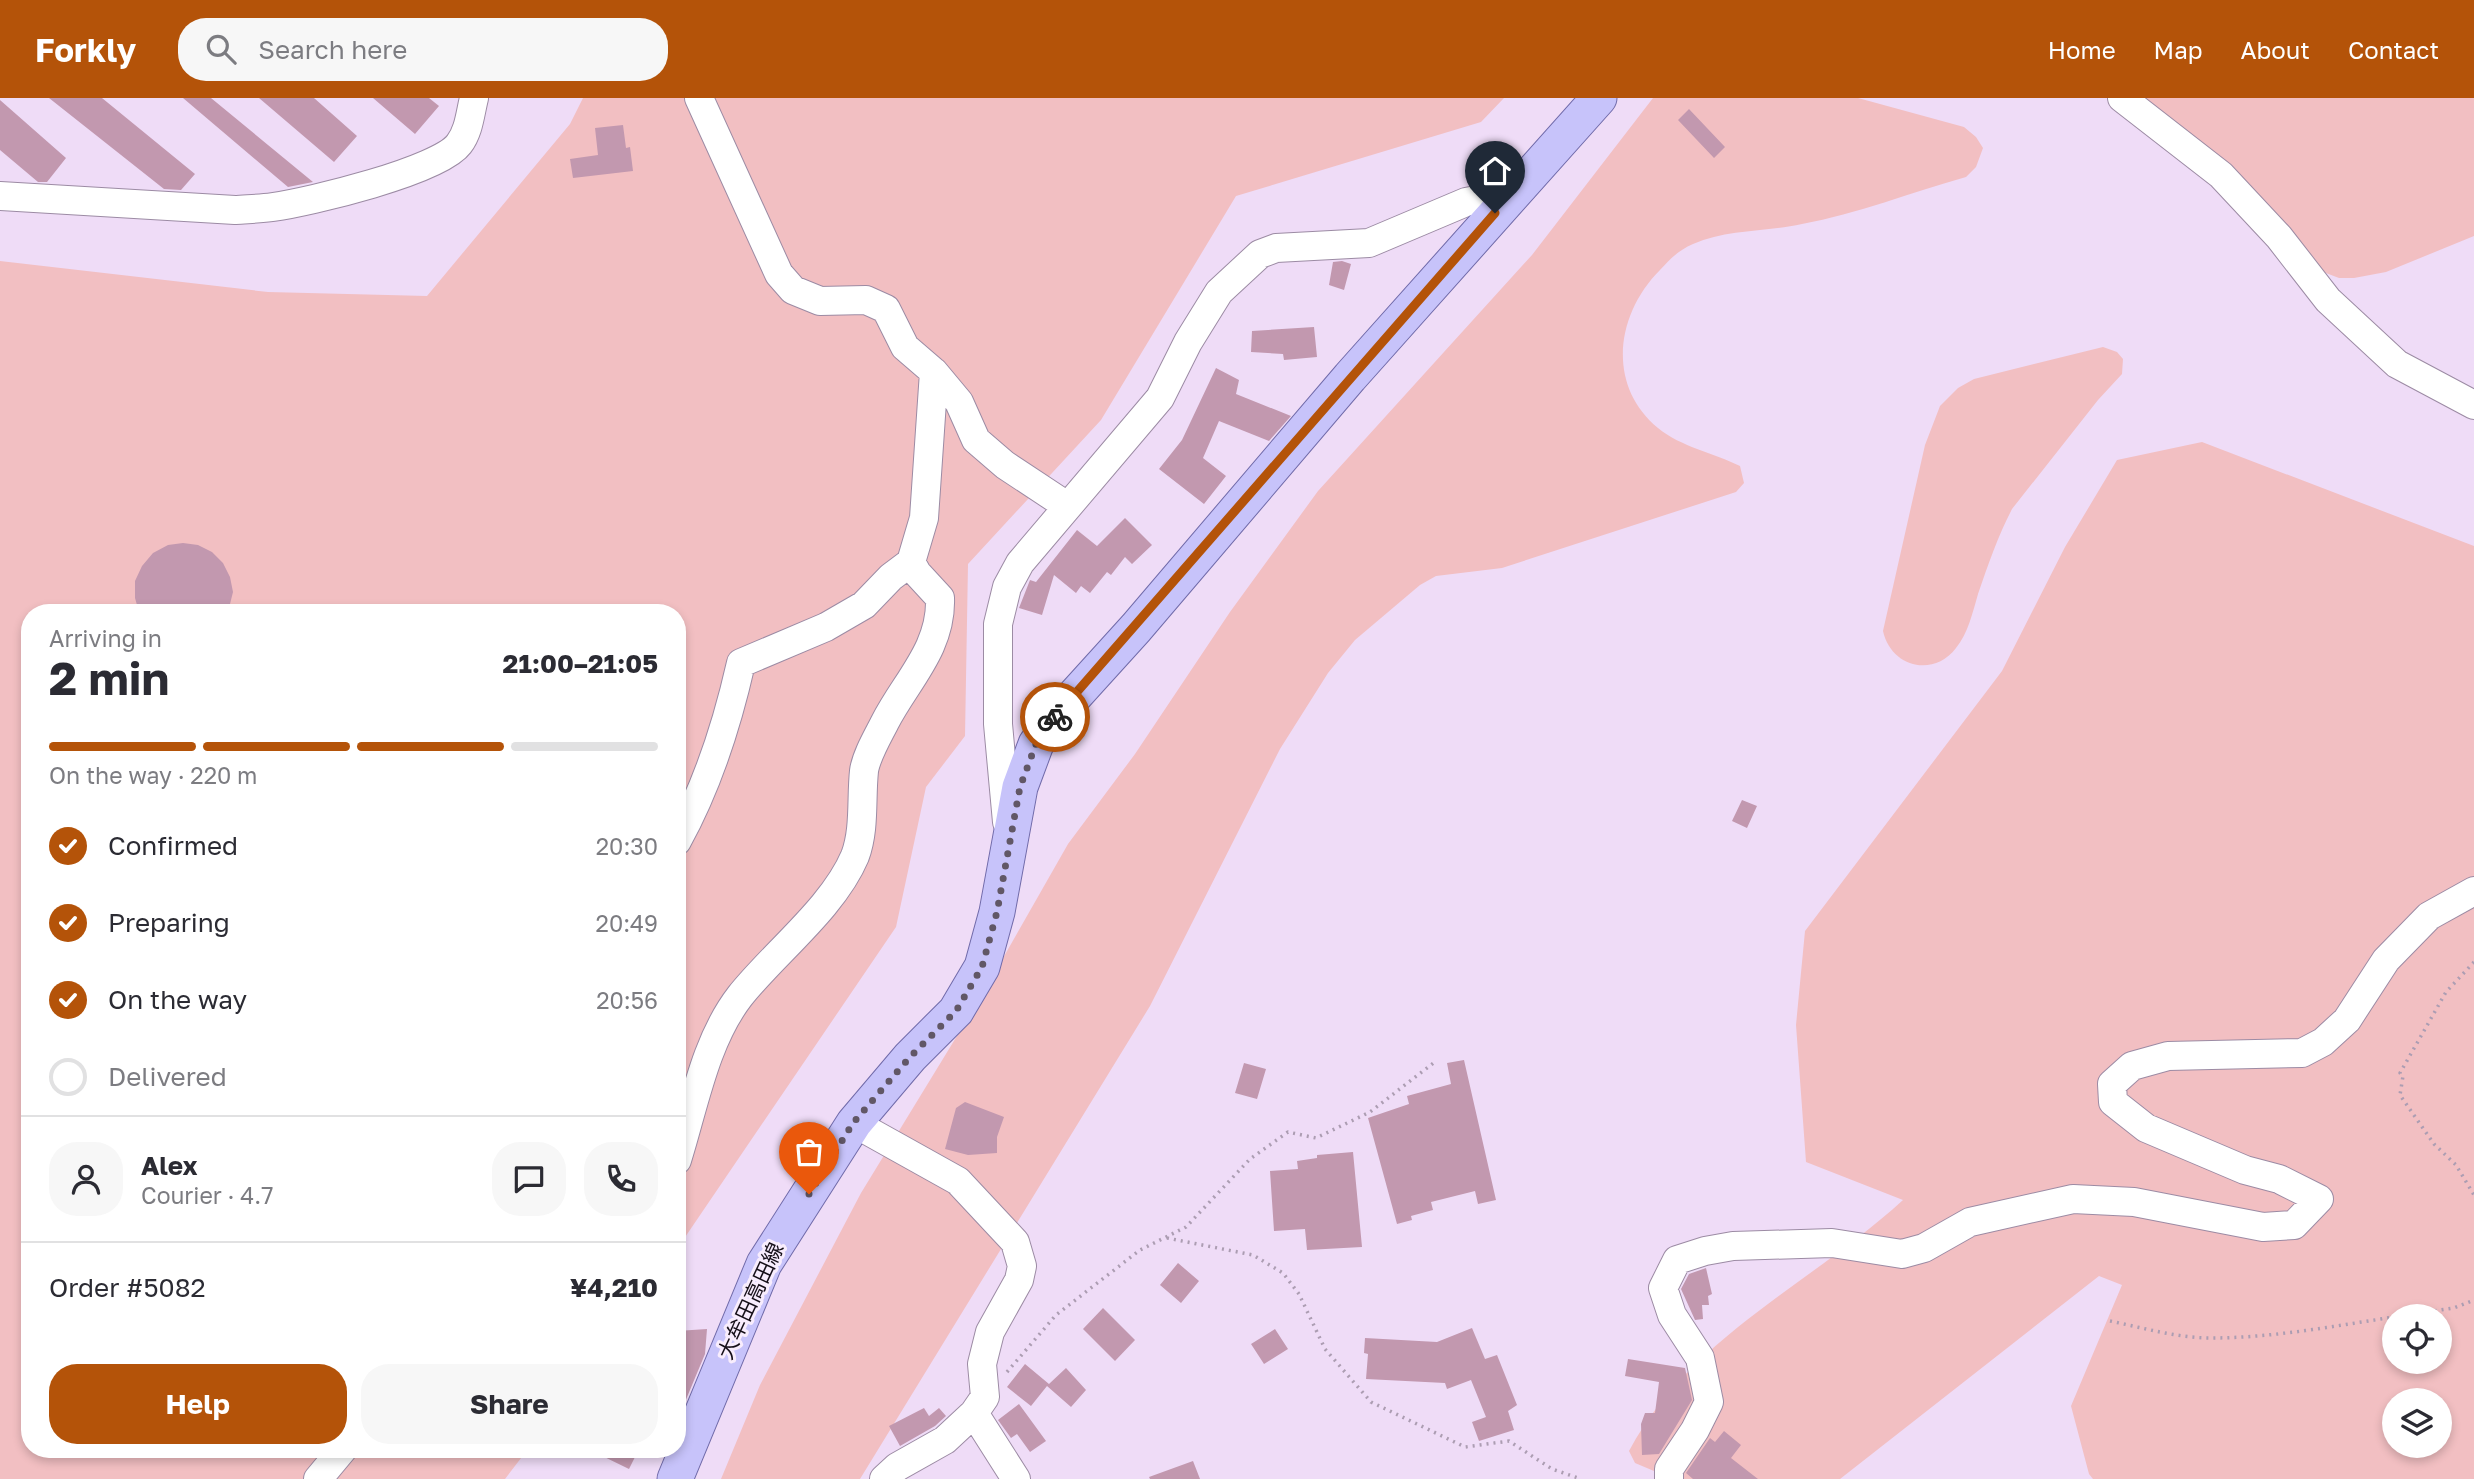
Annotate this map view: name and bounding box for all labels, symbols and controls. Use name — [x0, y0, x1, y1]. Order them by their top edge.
search box — [178, 18, 668, 81]
text: Forkly — [35, 30, 136, 69]
icon: search — [202, 30, 240, 68]
text: Search here — [258, 34, 407, 65]
text: Home — [2048, 35, 2116, 64]
text: Map — [2154, 35, 2203, 64]
text: About — [2241, 35, 2310, 64]
text: Contact — [2348, 35, 2439, 64]
pin — [1465, 141, 1525, 213]
icon: home — [1476, 152, 1514, 190]
text: Arriving in — [49, 624, 162, 652]
text: 21:00–21:05 — [503, 648, 658, 679]
text: 2 min — [49, 650, 169, 705]
courier — [1020, 682, 1090, 752]
icon: bike — [1036, 698, 1074, 736]
text: On the way · 220 m — [49, 761, 257, 789]
icon: check — [49, 827, 87, 865]
text: Confirmed — [108, 830, 238, 861]
text: 20:30 — [596, 832, 658, 860]
icon: check — [49, 904, 87, 942]
text: Preparing — [108, 907, 230, 938]
text: 20:49 — [596, 909, 658, 937]
icon: check — [49, 981, 87, 1019]
text: On the way — [108, 984, 247, 1015]
text: 20:56 — [596, 986, 658, 1014]
text: Delivered — [108, 1061, 227, 1092]
pin — [779, 1122, 839, 1194]
icon: bag — [790, 1133, 828, 1171]
button: person — [49, 1142, 123, 1216]
button: chat — [492, 1142, 566, 1216]
button: phone — [584, 1142, 658, 1216]
text: Alex — [141, 1150, 198, 1181]
text: Courier · 4.7 — [141, 1181, 273, 1209]
street label: 大牟田高田線 — [712, 1238, 789, 1363]
text: Order #5082 — [49, 1272, 206, 1303]
text: ¥4,210 — [570, 1272, 658, 1303]
map controls — [2382, 1304, 2452, 1458]
button: locate — [2382, 1304, 2452, 1374]
button: Help — [49, 1364, 347, 1444]
button: Share — [361, 1364, 658, 1444]
button: layers — [2382, 1388, 2452, 1458]

